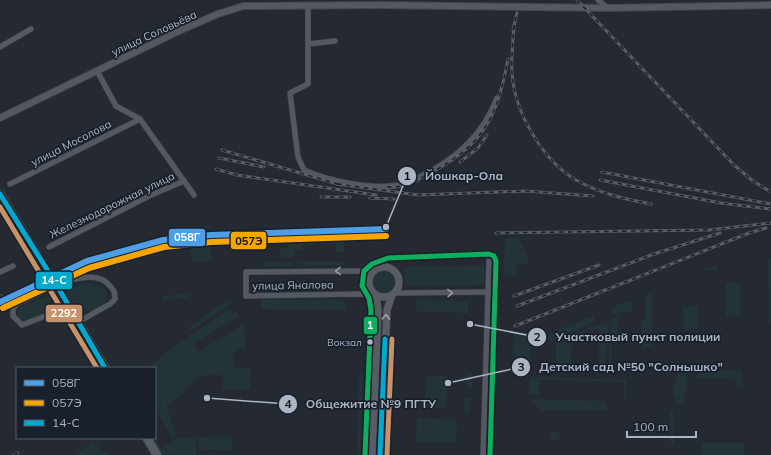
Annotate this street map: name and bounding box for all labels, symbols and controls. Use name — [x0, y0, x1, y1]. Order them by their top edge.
street label: улица Соловьёва — [109, 7, 199, 59]
street label: улица Мосолова — [28, 117, 114, 169]
callout: Йошкар-Ола — [397, 164, 511, 188]
text: 1 — [403, 168, 411, 183]
text: Йошкар-Ола — [425, 168, 503, 183]
street label: Железнодорожная улица — [47, 169, 177, 241]
line badge: 058Г — [168, 228, 206, 247]
text: 058Г — [174, 230, 201, 244]
line badge: 057Э — [230, 231, 267, 250]
text: 057Э — [235, 234, 263, 248]
one-way arrow — [335, 267, 341, 275]
line badge: 14-С — [35, 271, 73, 290]
text: 14-С — [41, 273, 67, 287]
street label: улица Яналова — [252, 277, 334, 293]
one-way arrow — [447, 289, 453, 297]
line badge: 2292 — [45, 304, 83, 323]
text: 2292 — [51, 306, 78, 320]
one-way arrow — [382, 314, 391, 320]
line badge: 1 — [363, 316, 378, 335]
text: 1 — [367, 318, 374, 332]
callout: Участковый пункт полиции — [527, 325, 728, 349]
text: 2 — [533, 329, 541, 344]
text: Участковый пункт полиции — [554, 329, 721, 344]
place label: Вокзал — [327, 336, 362, 349]
marker: Вокзал — [365, 337, 375, 347]
callout: Детский сад №50 "Солнышко" — [511, 355, 731, 379]
text: 3 — [517, 359, 525, 374]
text: Детский сад №50 "Солнышко" — [539, 359, 723, 374]
legend — [16, 367, 156, 439]
text: 058Г — [52, 375, 81, 390]
callout: Общежитие №9 ПГТУ — [278, 392, 444, 416]
text: 057Э — [52, 395, 82, 410]
text: 4 — [284, 396, 292, 411]
text: Общежитие №9 ПГТУ — [306, 396, 437, 411]
scale bar — [627, 413, 696, 439]
text: 14-С — [52, 415, 80, 430]
text: 100 m — [633, 419, 668, 434]

